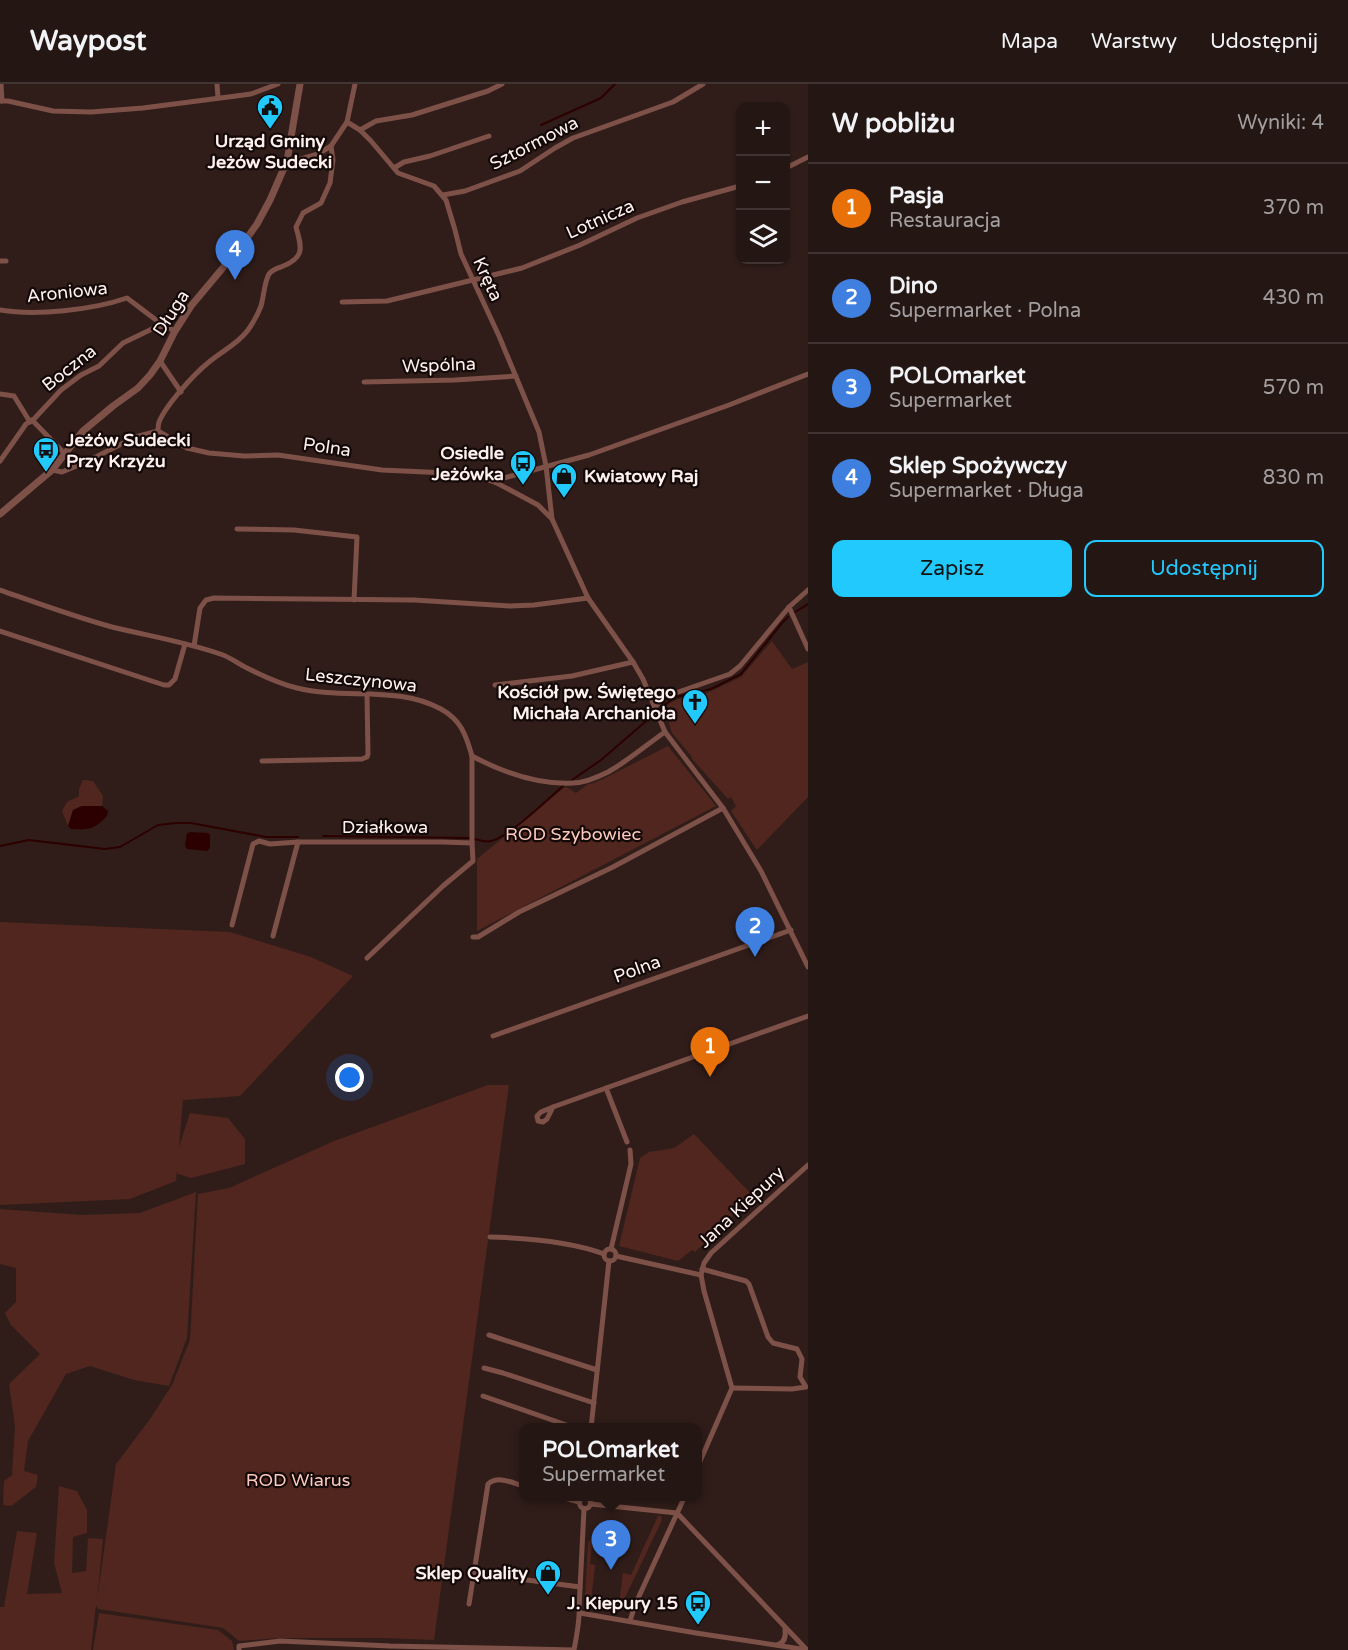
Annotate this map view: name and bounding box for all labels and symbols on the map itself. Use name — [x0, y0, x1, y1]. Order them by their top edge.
public building icon: Urząd Gminy Jeżów Sudecki — [255, 92, 285, 130]
street label: Sztormowa — [486, 111, 582, 175]
place label: Urząd Gminy Jeżów Sudecki — [207, 130, 332, 173]
street label: Lotnicza — [563, 194, 637, 244]
pin: 4 — [216, 230, 254, 280]
street label: Kręta — [468, 254, 508, 304]
street label: Aroniowa — [25, 277, 109, 307]
street label: Długa — [148, 286, 194, 340]
street label: Boczna — [37, 340, 101, 396]
street label: Wspólna — [402, 353, 476, 377]
place label: Jeżów Sudecki Przy Krzyżu — [65, 429, 191, 472]
street label: Polna — [302, 433, 352, 461]
bus stop icon: Jeżów Sudecki Przy Krzyżu — [31, 435, 61, 473]
place label: Osiedle Jeżówka — [431, 442, 504, 485]
bus stop icon: Osiedle Jeżówka — [508, 448, 538, 486]
shop icon: Kwiatowy Raj — [549, 461, 579, 499]
place label: Kwiatowy Raj — [584, 465, 698, 487]
street label: Leszczynowa — [304, 663, 418, 697]
place label: Kościół pw. Świętego Michała Archanioła — [497, 681, 676, 724]
church icon: Kościół pw. Świętego Michała Archanioła — [680, 687, 710, 725]
street label: Działkowa — [342, 816, 428, 838]
park label: ROD Szybowiec — [505, 823, 641, 845]
pin: 2 — [736, 908, 774, 957]
street label: Polna — [611, 950, 663, 988]
pin: 1 — [690, 1028, 730, 1077]
your location — [335, 1063, 364, 1092]
street label: Jana Kiepury — [693, 1161, 789, 1253]
park label: ROD Wiarus — [246, 1469, 350, 1491]
pin: 3 — [592, 1520, 630, 1570]
shop icon: Sklep Quality — [533, 1558, 563, 1596]
place label: Sklep Quality — [416, 1562, 528, 1584]
bus stop icon: J. Kiepury 15 — [683, 1588, 713, 1626]
place label: J. Kiepury 15 — [566, 1592, 678, 1614]

